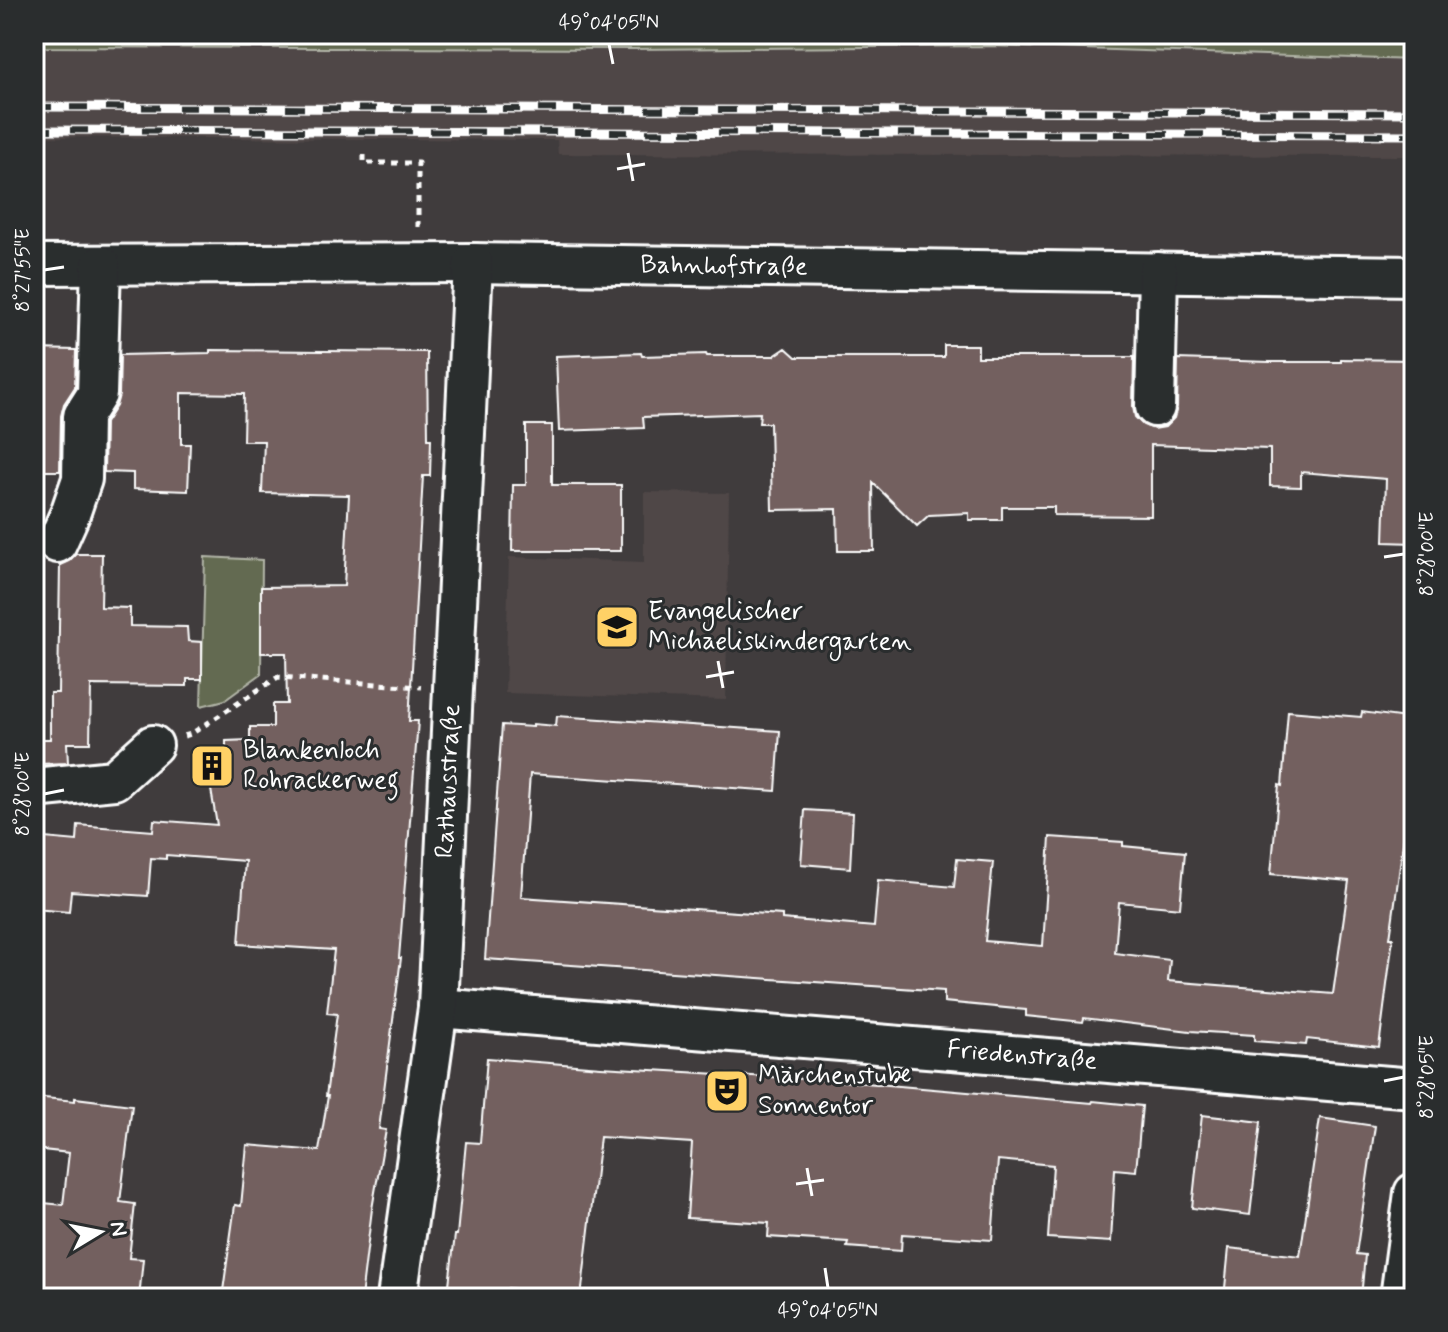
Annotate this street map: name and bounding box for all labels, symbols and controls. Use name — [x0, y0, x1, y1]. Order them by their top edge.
text: 49°04'05"N — [559, 10, 659, 37]
text: 8°27'55"E — [10, 228, 37, 312]
street label: Bahnhofstraße — [640, 248, 808, 285]
text: 8°28'00"E — [1414, 512, 1441, 596]
place label: Evangelischer Michaeliskindergarten — [648, 595, 912, 661]
school or university icon: Evangelischer Michaeliskindergarten — [593, 603, 641, 651]
street label: Rathausstraße — [428, 703, 469, 859]
place label: Blankenloch Rohrackerweg — [243, 734, 399, 801]
building icon: Blankenloch Rohrackerweg — [188, 742, 236, 790]
text: 8°28'00"E — [10, 752, 37, 836]
street label: Friedenstraße — [946, 1033, 1099, 1079]
text: 8°28'05"E — [1414, 1035, 1441, 1119]
place label: Märchenstube Sonnentor — [758, 1059, 911, 1123]
theatre icon: Märchenstube Sonnentor — [703, 1067, 751, 1115]
north arrow — [60, 1192, 140, 1272]
text: N — [103, 1219, 133, 1239]
text: 49°04'05"N — [778, 1298, 878, 1325]

